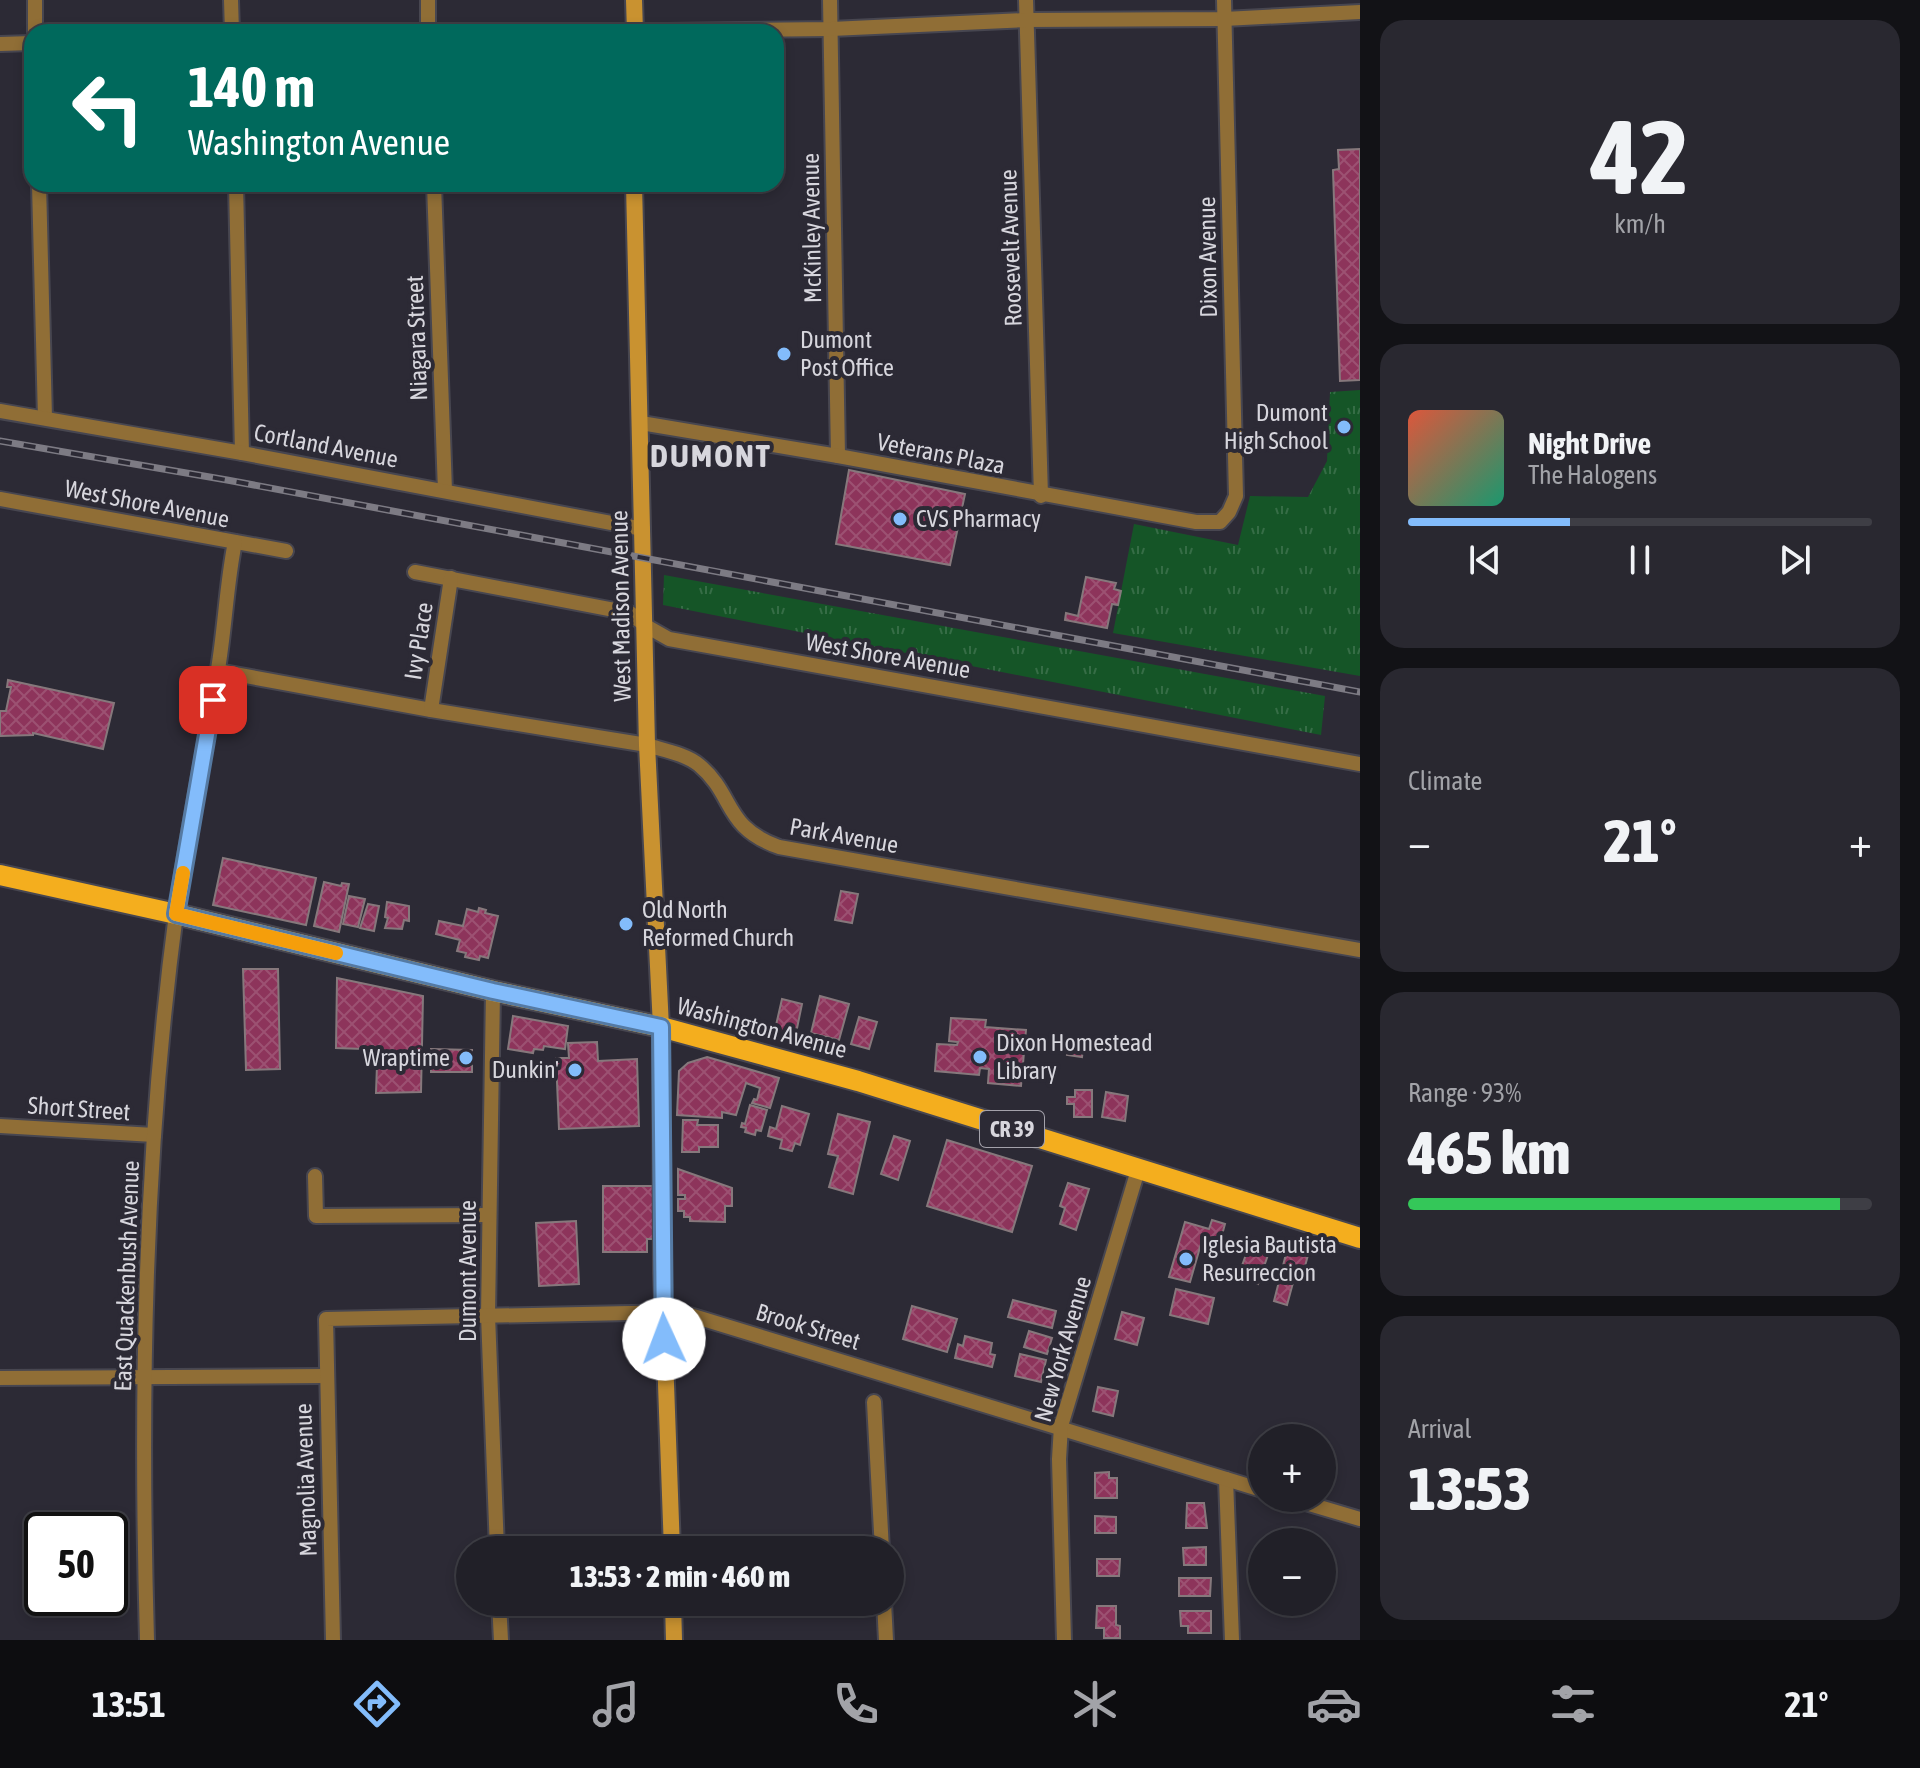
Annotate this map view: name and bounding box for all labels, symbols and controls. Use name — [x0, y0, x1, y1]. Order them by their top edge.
text: 140 m — [188, 55, 315, 119]
icon: left — [56, 56, 160, 160]
text: 42 — [1591, 97, 1689, 216]
text: Washington Avenue — [188, 121, 450, 163]
street label: McKinley Avenue — [797, 153, 826, 303]
street label: Roosevelt Avenue — [994, 169, 1027, 327]
street label: Dixon Avenue — [1193, 196, 1222, 318]
text: km/h — [1614, 209, 1666, 239]
street label: Niagara Street — [401, 275, 432, 401]
place label: Dumont Post Office — [800, 326, 894, 381]
marker: Dumont Post Office — [775, 345, 793, 363]
place label: Dumont High School — [1224, 399, 1329, 454]
street label: Cortland Avenue — [252, 418, 400, 473]
marker: Dumont High School — [1335, 418, 1353, 436]
text: Night Drive — [1528, 426, 1651, 460]
street label: Veterans Plaza — [875, 428, 1007, 479]
district label: DUMONT — [650, 437, 772, 474]
text: The Halogens — [1528, 460, 1657, 490]
street label: West Shore Avenue — [63, 474, 232, 533]
place label: CVS Pharmacy — [916, 505, 1041, 532]
street label: West Madison Avenue — [605, 510, 636, 702]
marker: CVS Pharmacy — [891, 510, 909, 528]
icon: previous — [1463, 538, 1507, 582]
icon: pause — [1618, 538, 1662, 582]
icon: next — [1773, 538, 1817, 582]
street label: Ivy Place — [399, 600, 438, 682]
street label: West Shore Avenue — [804, 628, 973, 683]
pin — [179, 666, 247, 734]
icon: arrive — [191, 678, 235, 722]
text: Climate — [1408, 766, 1482, 796]
text: 21° — [1604, 806, 1676, 875]
street label: Park Avenue — [788, 813, 901, 858]
text: − — [1408, 816, 1431, 866]
text: + — [1849, 816, 1872, 866]
place label: Old North Reformed Church — [642, 896, 794, 951]
marker: Old North Reformed Church — [617, 915, 635, 933]
street label: Washington Avenue — [674, 992, 850, 1063]
place label: Dixon Homestead Library — [996, 1029, 1153, 1084]
place label: Wraptime — [363, 1044, 450, 1071]
marker: Dixon Homestead Library — [971, 1048, 989, 1066]
marker: Wraptime — [457, 1049, 475, 1067]
place label: Dunkin' — [492, 1056, 559, 1083]
marker: Dunkin' — [566, 1061, 584, 1079]
text: Range · 93% — [1408, 1078, 1521, 1108]
street label: Short Street — [27, 1091, 131, 1126]
road number: CR 39 — [980, 1111, 1044, 1147]
text: 465 km — [1408, 1118, 1570, 1187]
street label: East Quackenbush Avenue — [109, 1160, 144, 1392]
street label: Dumont Avenue — [454, 1200, 481, 1342]
place label: Iglesia Bautista Resurreccion — [1202, 1231, 1337, 1286]
marker: Iglesia Bautista Resurreccion — [1177, 1250, 1195, 1268]
street label: New York Avenue — [1029, 1273, 1096, 1425]
position arrow — [622, 1297, 706, 1381]
street label: Brook Street — [753, 1298, 864, 1355]
street label: Magnolia Avenue — [289, 1403, 322, 1557]
text: Arrival — [1408, 1414, 1472, 1444]
map controls — [1248, 1424, 1336, 1616]
button: + — [1248, 1424, 1336, 1512]
text: 13:53 — [1408, 1454, 1531, 1523]
speed limit sign: 50 — [24, 1512, 128, 1616]
button: − — [1248, 1528, 1336, 1616]
text: 13:53 · 2 min · 460 m — [570, 1559, 790, 1593]
icon: directions — [349, 1676, 405, 1732]
icon: music — [588, 1676, 644, 1732]
icon: phone — [828, 1676, 884, 1732]
icon: climate — [1067, 1676, 1123, 1732]
icon: car — [1306, 1676, 1362, 1732]
icon: filters — [1545, 1676, 1601, 1732]
text: 13:51 — [92, 1683, 166, 1725]
text: 21° — [1785, 1683, 1828, 1725]

